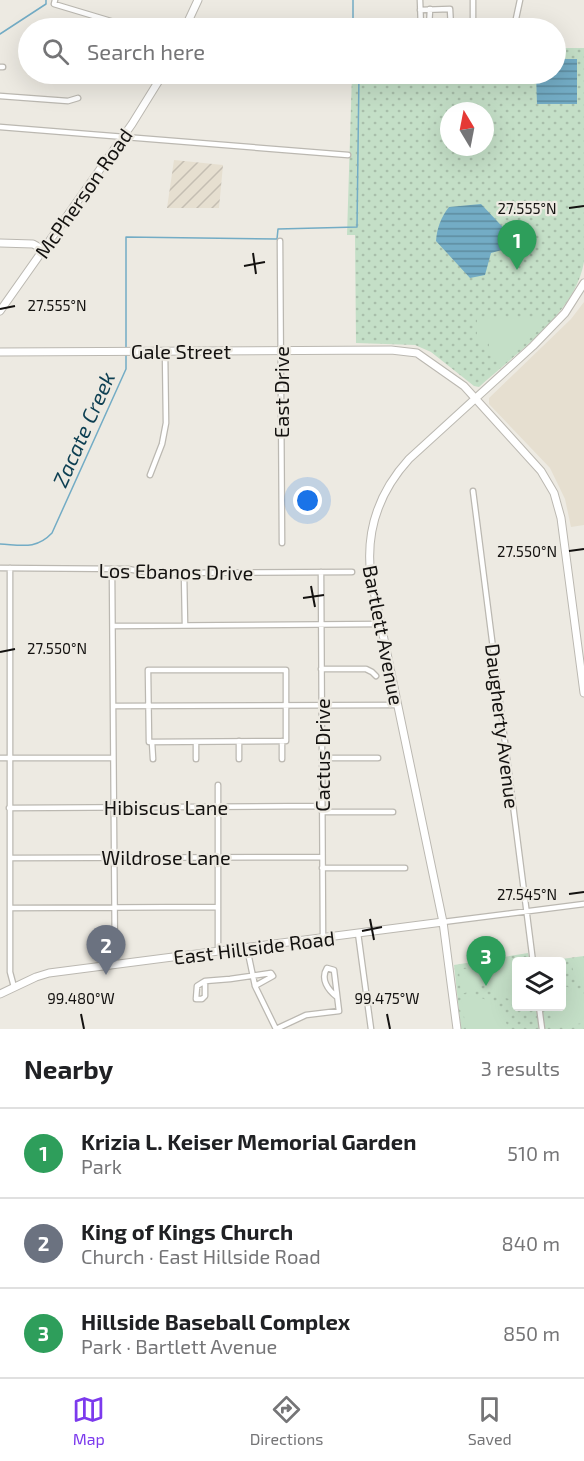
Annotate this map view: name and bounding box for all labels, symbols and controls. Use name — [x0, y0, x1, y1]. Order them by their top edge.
search box — [18, 18, 566, 84]
icon: search — [39, 35, 72, 68]
text: Search here — [87, 38, 205, 64]
north arrow — [440, 102, 494, 156]
street label: McPherson Road — [29, 123, 137, 263]
text: 27.555°N — [498, 199, 557, 217]
pin: 1 — [498, 220, 536, 270]
text: 27.555°N — [28, 296, 87, 314]
street label: Gale Street — [131, 339, 232, 363]
street label: East Drive — [269, 346, 293, 438]
water label: Zacate Creek — [47, 368, 119, 490]
your location — [293, 486, 322, 515]
text: 27.550°N — [497, 542, 557, 560]
street label: Los Ebanos Drive — [98, 558, 254, 584]
street label: Bartlett Avenue — [359, 563, 409, 707]
text: 27.550°N — [27, 639, 87, 657]
street label: Daugherty Avenue — [481, 642, 525, 810]
street label: Cactus Drive — [310, 698, 334, 812]
street label: Hibiscus Lane — [104, 795, 228, 819]
street label: Wildrose Lane — [101, 845, 231, 869]
text: 27.545°N — [497, 885, 557, 903]
street label: East Hillside Road — [172, 925, 336, 969]
pin: 2 — [86, 926, 126, 975]
pin: 3 — [466, 936, 506, 986]
map controls — [512, 957, 566, 1011]
button: layers — [512, 957, 566, 1011]
text: 99.480°W — [47, 989, 115, 1007]
text: 99.475°W — [354, 989, 420, 1007]
text: Nearby — [24, 1053, 113, 1084]
text: 3 results — [481, 1056, 560, 1080]
text: Krizia L. Keiser Memorial Garden — [81, 1128, 416, 1154]
text: 1 — [39, 1141, 48, 1165]
text: 510 m — [507, 1141, 560, 1165]
text: Park — [81, 1154, 122, 1178]
text: King of Kings Church — [81, 1218, 293, 1244]
text: 2 — [38, 1231, 49, 1255]
text: 840 m — [502, 1231, 560, 1255]
text: Church · East Hillside Road — [81, 1244, 321, 1268]
text: Hillside Baseball Complex — [81, 1308, 350, 1334]
text: 3 — [38, 1321, 49, 1345]
text: 850 m — [503, 1321, 560, 1345]
text: Park · Bartlett Avenue — [81, 1334, 277, 1358]
tab: Map — [72, 1393, 105, 1448]
tab: Directions — [250, 1393, 323, 1448]
tab: Saved — [468, 1393, 512, 1448]

